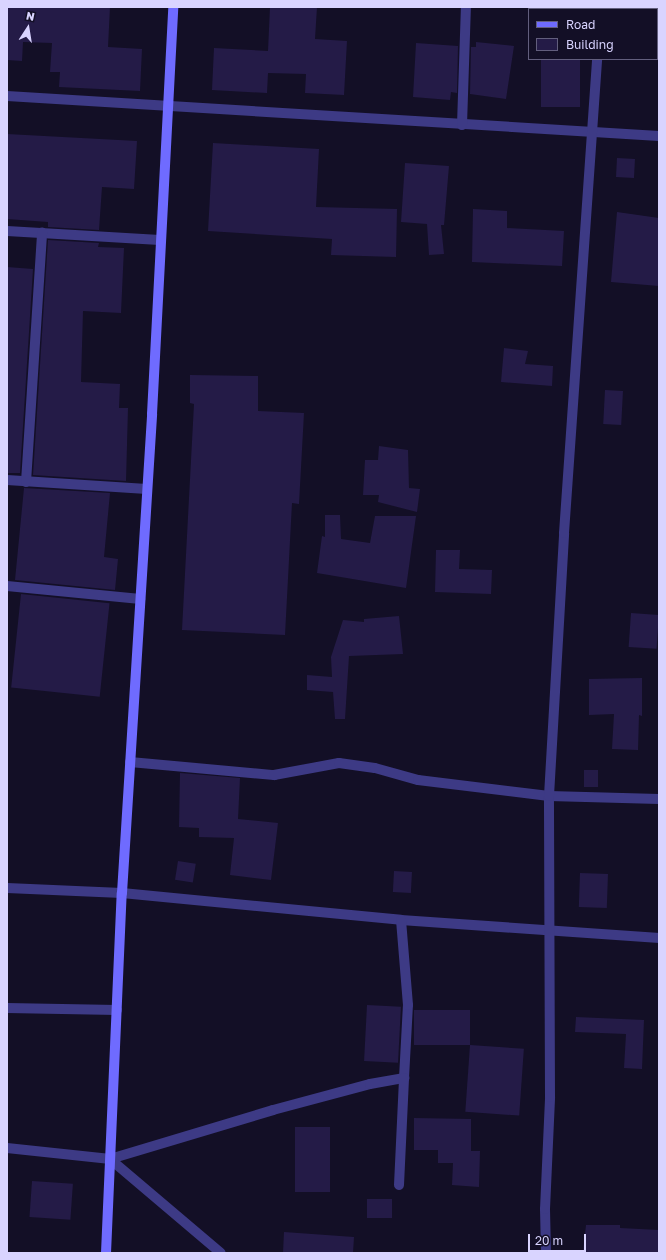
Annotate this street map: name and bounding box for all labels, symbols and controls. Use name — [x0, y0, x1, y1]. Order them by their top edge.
north arrow — [8, 8, 48, 48]
legend — [528, 8, 658, 60]
text: N — [25, 9, 36, 23]
text: Road — [566, 17, 595, 32]
text: Building — [566, 37, 614, 52]
scale bar — [530, 1226, 588, 1252]
text: 20 m — [535, 1233, 563, 1248]

